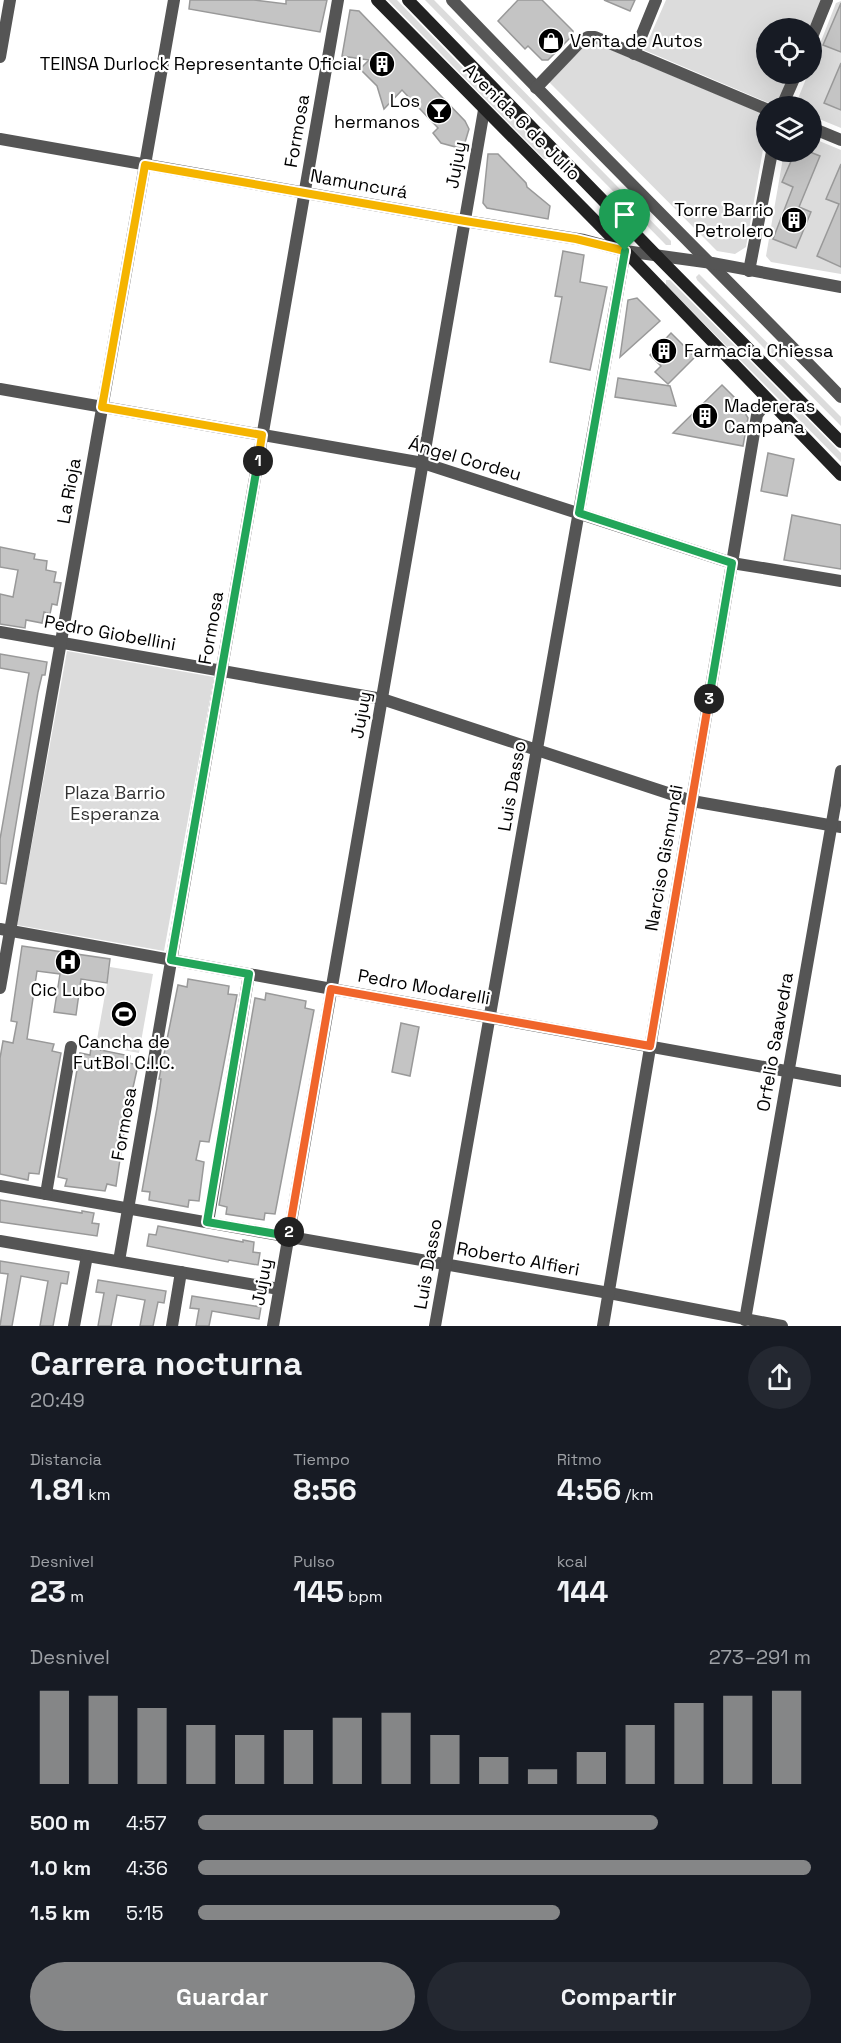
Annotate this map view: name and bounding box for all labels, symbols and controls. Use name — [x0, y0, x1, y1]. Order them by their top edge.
map controls — [756, 18, 822, 162]
button: locate — [756, 18, 822, 84]
shop icon: Venta de Autos — [536, 26, 566, 56]
place label: Venta de Autos — [570, 29, 703, 52]
building icon: TEINSA Durlock Representante Oficial — [367, 49, 397, 79]
place label: TEINSA Durlock Representante Oficial — [40, 52, 362, 75]
street label: Avenida 6 de Julio — [459, 58, 586, 185]
place label: Los hermanos — [334, 89, 420, 133]
street label: Formosa — [279, 93, 314, 169]
bar icon: Los hermanos — [424, 96, 454, 126]
button: layers — [756, 96, 822, 162]
street label: Jujuy — [440, 139, 471, 190]
street label: Namuncurá — [309, 164, 409, 203]
pin — [599, 189, 650, 251]
icon: arrive — [608, 198, 641, 231]
place label: Torre Barrio Petrolero — [674, 198, 774, 242]
building icon: Torre Barrio Petrolero — [779, 205, 809, 235]
building icon: Farmacia Chiessa — [649, 336, 679, 366]
place label: Farmacia Chiessa — [684, 339, 833, 362]
place label: Madereras Campana — [724, 394, 815, 438]
building icon: Madereras Campana — [690, 401, 720, 431]
street label: Ángel Cordeu — [406, 431, 524, 486]
pin: 1 — [243, 446, 273, 476]
text: 1 — [254, 450, 262, 471]
street label: La Rioja — [51, 456, 86, 526]
street label: Formosa — [193, 590, 228, 666]
street label: Pedro Giobellini — [42, 610, 178, 655]
pin: 3 — [694, 684, 724, 714]
text: 3 — [704, 688, 714, 709]
street label: Jujuy — [345, 689, 376, 740]
street label: Luis Dasso — [492, 739, 531, 833]
park label: Plaza Barrio Esperanza — [64, 781, 166, 825]
street label: Narciso Gismundi — [639, 783, 688, 933]
hospital icon: Cic Lubo — [53, 947, 83, 977]
street label: Pedro Modarelli — [356, 964, 492, 1009]
street label: Orfelio Saavedra — [751, 970, 798, 1113]
place label: Cic Lubo — [31, 978, 105, 1001]
sports icon: Cancha de FutBol C.I.C. — [109, 999, 139, 1029]
place label: Cancha de FutBol C.I.C. — [73, 1030, 175, 1074]
street label: Formosa — [106, 1086, 141, 1162]
pin: 2 — [274, 1217, 304, 1247]
street label: Luis Dasso — [408, 1217, 447, 1311]
text: 2 — [284, 1221, 294, 1242]
street label: Roberto Alfieri — [455, 1236, 581, 1281]
street label: Jujuy — [246, 1256, 277, 1307]
text: Carrera nocturna — [30, 1343, 302, 1385]
button: share — [748, 1346, 811, 1409]
text: 20:49 — [30, 1387, 85, 1413]
text: Distancia — [30, 1449, 102, 1470]
text: Tiempo — [293, 1449, 350, 1470]
text: Ritmo — [557, 1449, 602, 1470]
text: 1.81 — [30, 1470, 84, 1509]
text: 8:56 — [293, 1470, 357, 1509]
text: 4:56 — [557, 1470, 621, 1509]
text: km — [84, 1484, 111, 1505]
text: /km — [621, 1484, 654, 1505]
text: Desnivel — [30, 1551, 94, 1572]
text: Pulso — [293, 1551, 335, 1572]
text: kcal — [557, 1551, 588, 1572]
text: 23 — [30, 1572, 66, 1611]
text: 145 — [293, 1572, 344, 1611]
text: 144 — [557, 1572, 608, 1611]
text: m — [66, 1586, 84, 1607]
text: bpm — [344, 1586, 382, 1607]
text: Desnivel — [30, 1644, 110, 1670]
text: 273–291 m — [709, 1644, 811, 1670]
text: 500 m — [30, 1810, 90, 1836]
text: 4:57 — [126, 1810, 167, 1836]
text: 1.0 km — [30, 1855, 91, 1881]
text: 4:36 — [126, 1855, 168, 1881]
text: 1.5 km — [30, 1900, 90, 1926]
text: 5:15 — [126, 1900, 163, 1926]
button: Guardar — [30, 1962, 415, 2031]
button: Compartir — [427, 1962, 811, 2031]

